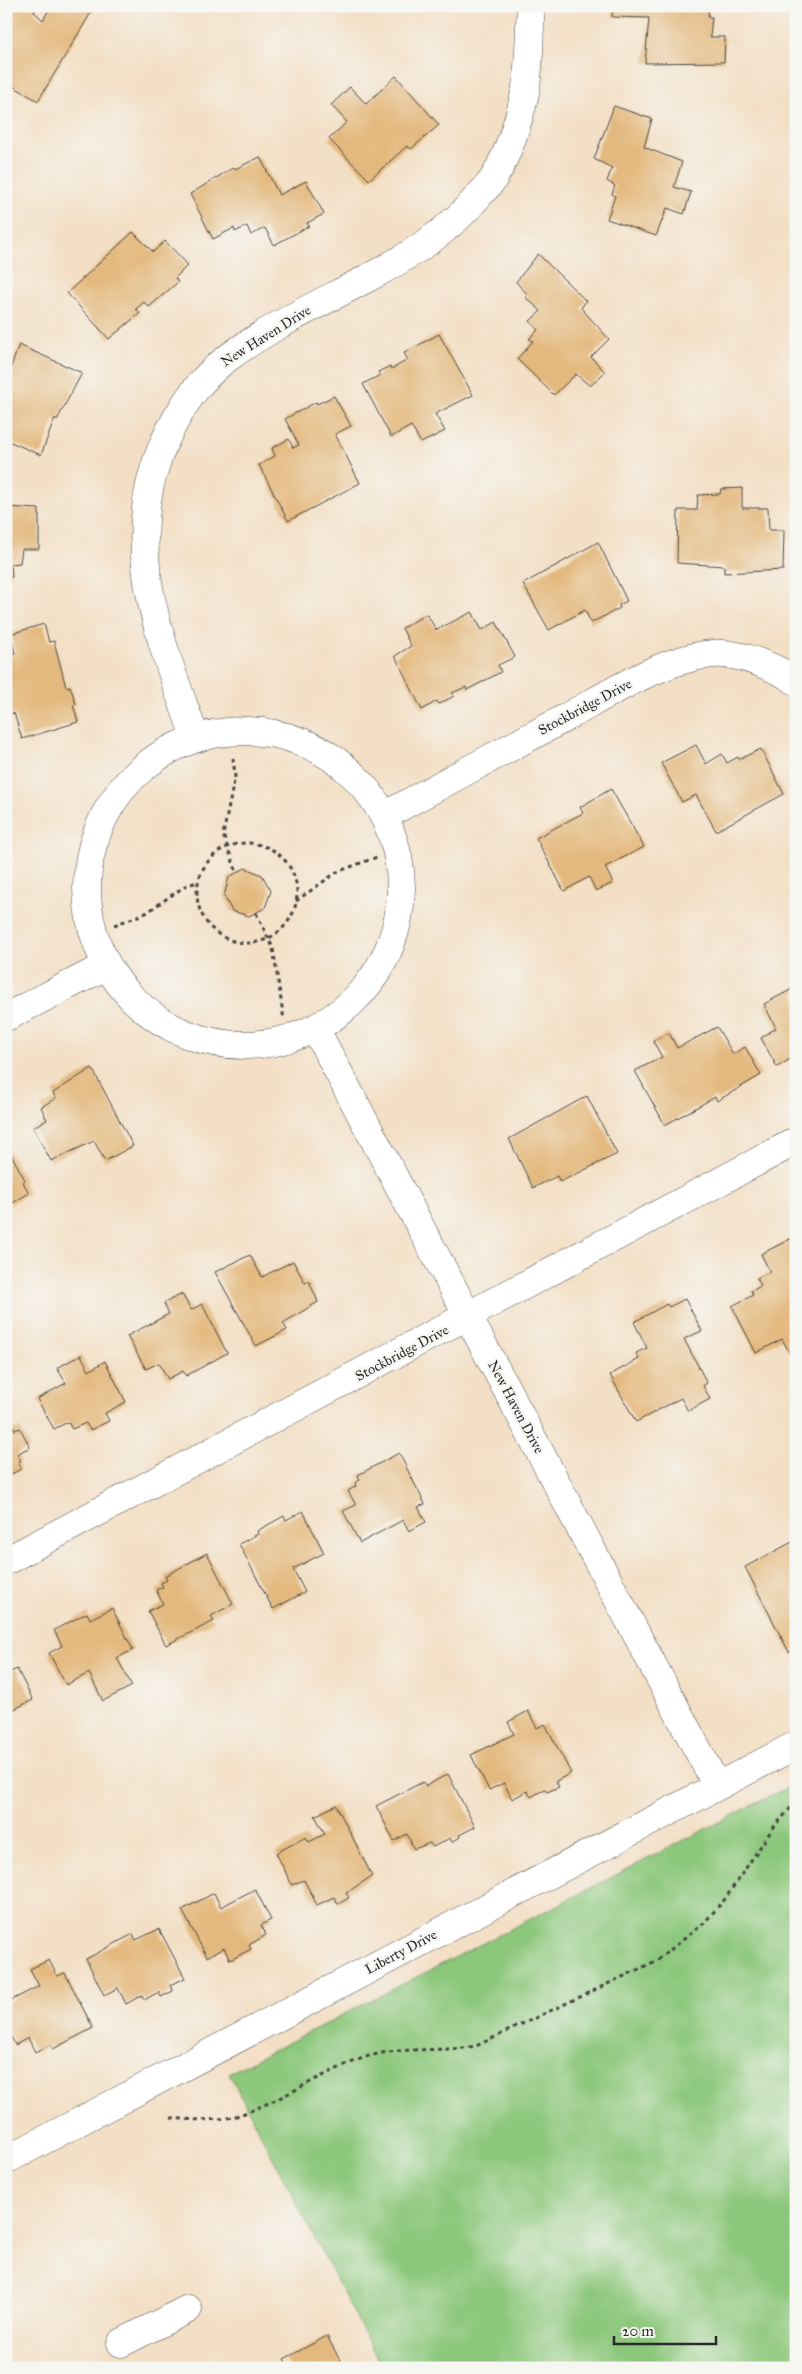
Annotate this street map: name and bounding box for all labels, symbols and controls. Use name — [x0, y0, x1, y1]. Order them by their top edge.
street label: New Haven Drive — [218, 301, 314, 370]
street label: Stockbridge Drive — [535, 675, 635, 739]
street label: Stockbridge Drive — [352, 1321, 452, 1385]
street label: New Haven Drive — [484, 1358, 548, 1457]
street label: Liberty Drive — [362, 1926, 440, 1978]
scale bar — [614, 2314, 717, 2346]
text: 20 m — [622, 2322, 654, 2340]

